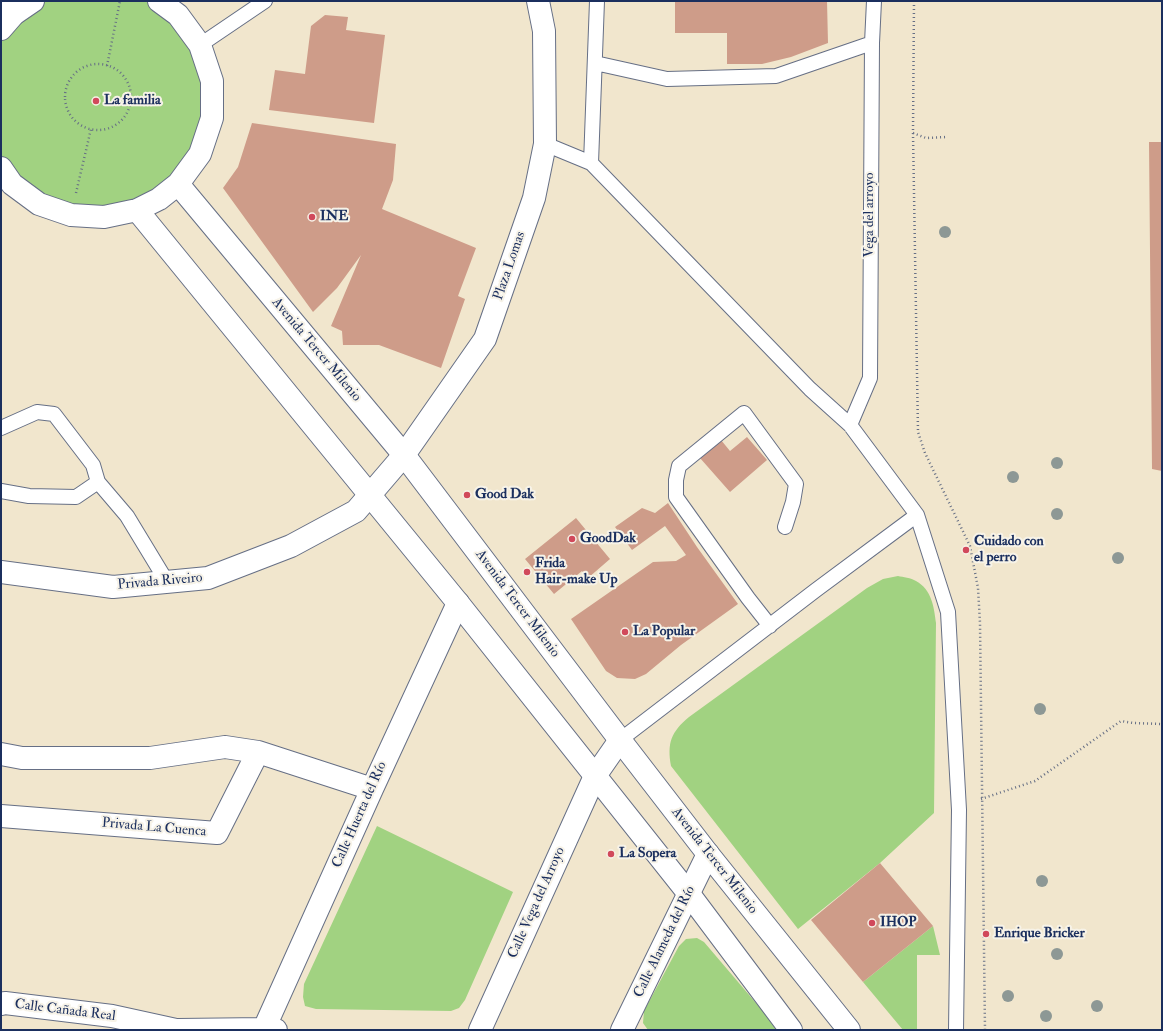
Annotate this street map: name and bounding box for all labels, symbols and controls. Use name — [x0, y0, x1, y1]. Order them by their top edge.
place label: La familia — [104, 93, 161, 109]
marker: La familia — [91, 96, 101, 106]
street label: Vega del arroyo — [862, 172, 878, 258]
place label: INE — [320, 209, 348, 225]
marker: INE — [307, 212, 317, 222]
street label: Plaza Lomas — [490, 230, 530, 302]
street label: Avenida Tercer Milenio — [268, 295, 364, 405]
place label: Good Dak — [475, 487, 534, 503]
marker: Good Dak — [462, 490, 472, 500]
place label: GoodDak — [580, 531, 636, 547]
marker: GoodDak — [567, 534, 577, 544]
place label: Cuidado con el perro — [974, 534, 1044, 566]
marker: Cuidado con el perro — [961, 545, 971, 555]
street label: Avenida Tercer Milenio — [471, 547, 563, 661]
place label: Frida Hair-make Up — [535, 556, 617, 588]
marker: Frida Hair-make Up — [522, 567, 532, 577]
street label: Privada Riveiro — [117, 570, 203, 594]
place label: La Popular — [633, 624, 695, 640]
marker: La Popular — [620, 627, 630, 637]
street label: Calle Huerta del Río — [329, 759, 391, 871]
street label: Avenida Tercer Milenio — [667, 804, 761, 918]
street label: Privada La Cuenca — [101, 815, 207, 841]
street label: Calle Vega del Arroyo — [505, 845, 569, 961]
place label: La Sopera — [619, 846, 676, 862]
marker: La Sopera — [606, 849, 616, 859]
street label: Calle Alameda del Río — [631, 883, 699, 1001]
place label: IHOP — [880, 915, 916, 931]
marker: IHOP — [867, 918, 877, 928]
place label: Enrique Bricker — [994, 926, 1085, 942]
marker: Enrique Bricker — [981, 929, 991, 939]
street label: Calle Cañada Real — [14, 996, 116, 1026]

